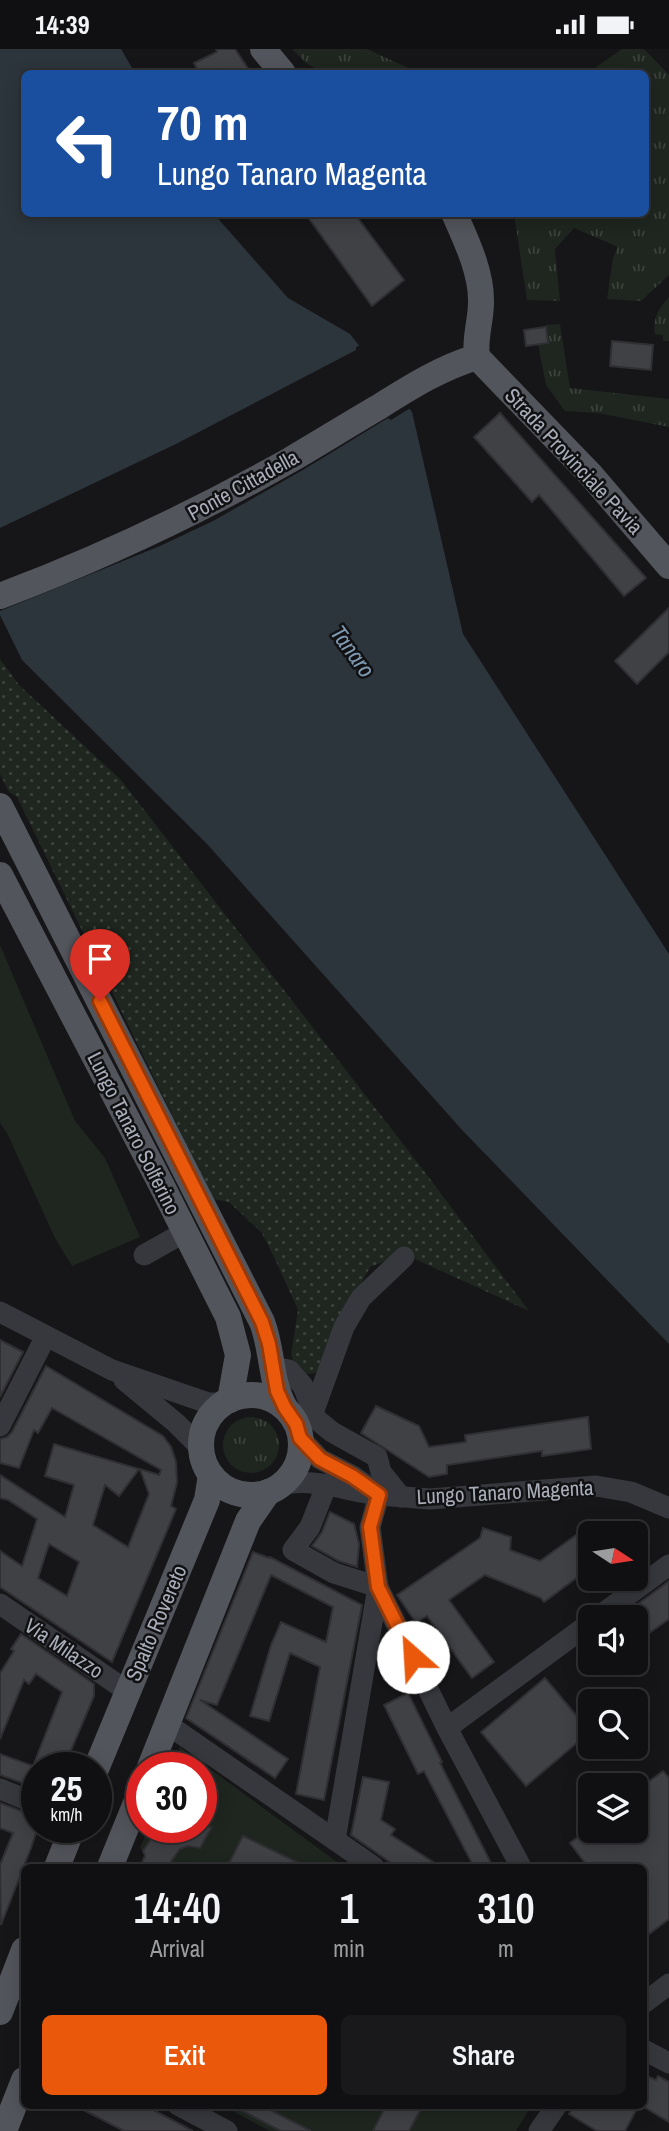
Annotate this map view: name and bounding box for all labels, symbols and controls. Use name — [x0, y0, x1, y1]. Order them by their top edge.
text: 14:39 — [35, 7, 90, 42]
text: 70 m — [157, 89, 249, 155]
icon: left — [42, 98, 133, 189]
text: Lungo Tanaro Magenta — [157, 152, 427, 195]
street label: Strada Provinciale Pavia — [498, 381, 650, 541]
street label: Ponte Cittadella — [182, 442, 304, 527]
water label: Tanaro — [324, 619, 382, 683]
pin — [70, 929, 130, 1001]
icon: arrive — [81, 940, 119, 978]
street label: Lungo Tanaro Solferino — [80, 1047, 188, 1219]
street label: Lungo Tanaro Magenta — [416, 1473, 595, 1511]
north arrow — [578, 1521, 648, 1591]
map controls — [578, 1521, 648, 1843]
street label: Spalto Rovereto — [119, 1561, 193, 1685]
button: sound — [578, 1605, 648, 1675]
street label: Via Milazzo — [19, 1611, 109, 1685]
position arrow — [376, 1620, 450, 1694]
button: search — [578, 1689, 648, 1759]
speed limit sign: 30 — [126, 1752, 217, 1843]
text: 25 — [51, 1765, 82, 1812]
button: layers — [578, 1773, 648, 1843]
text: km/h — [51, 1802, 83, 1827]
text: 14:40 — [133, 1880, 221, 1936]
text: 1 — [339, 1880, 359, 1936]
text: 310 — [477, 1880, 535, 1936]
text: Arrival — [150, 1933, 204, 1964]
text: min — [333, 1933, 365, 1964]
text: m — [498, 1933, 514, 1964]
button: Exit — [42, 2015, 327, 2095]
button: Share — [341, 2015, 626, 2095]

